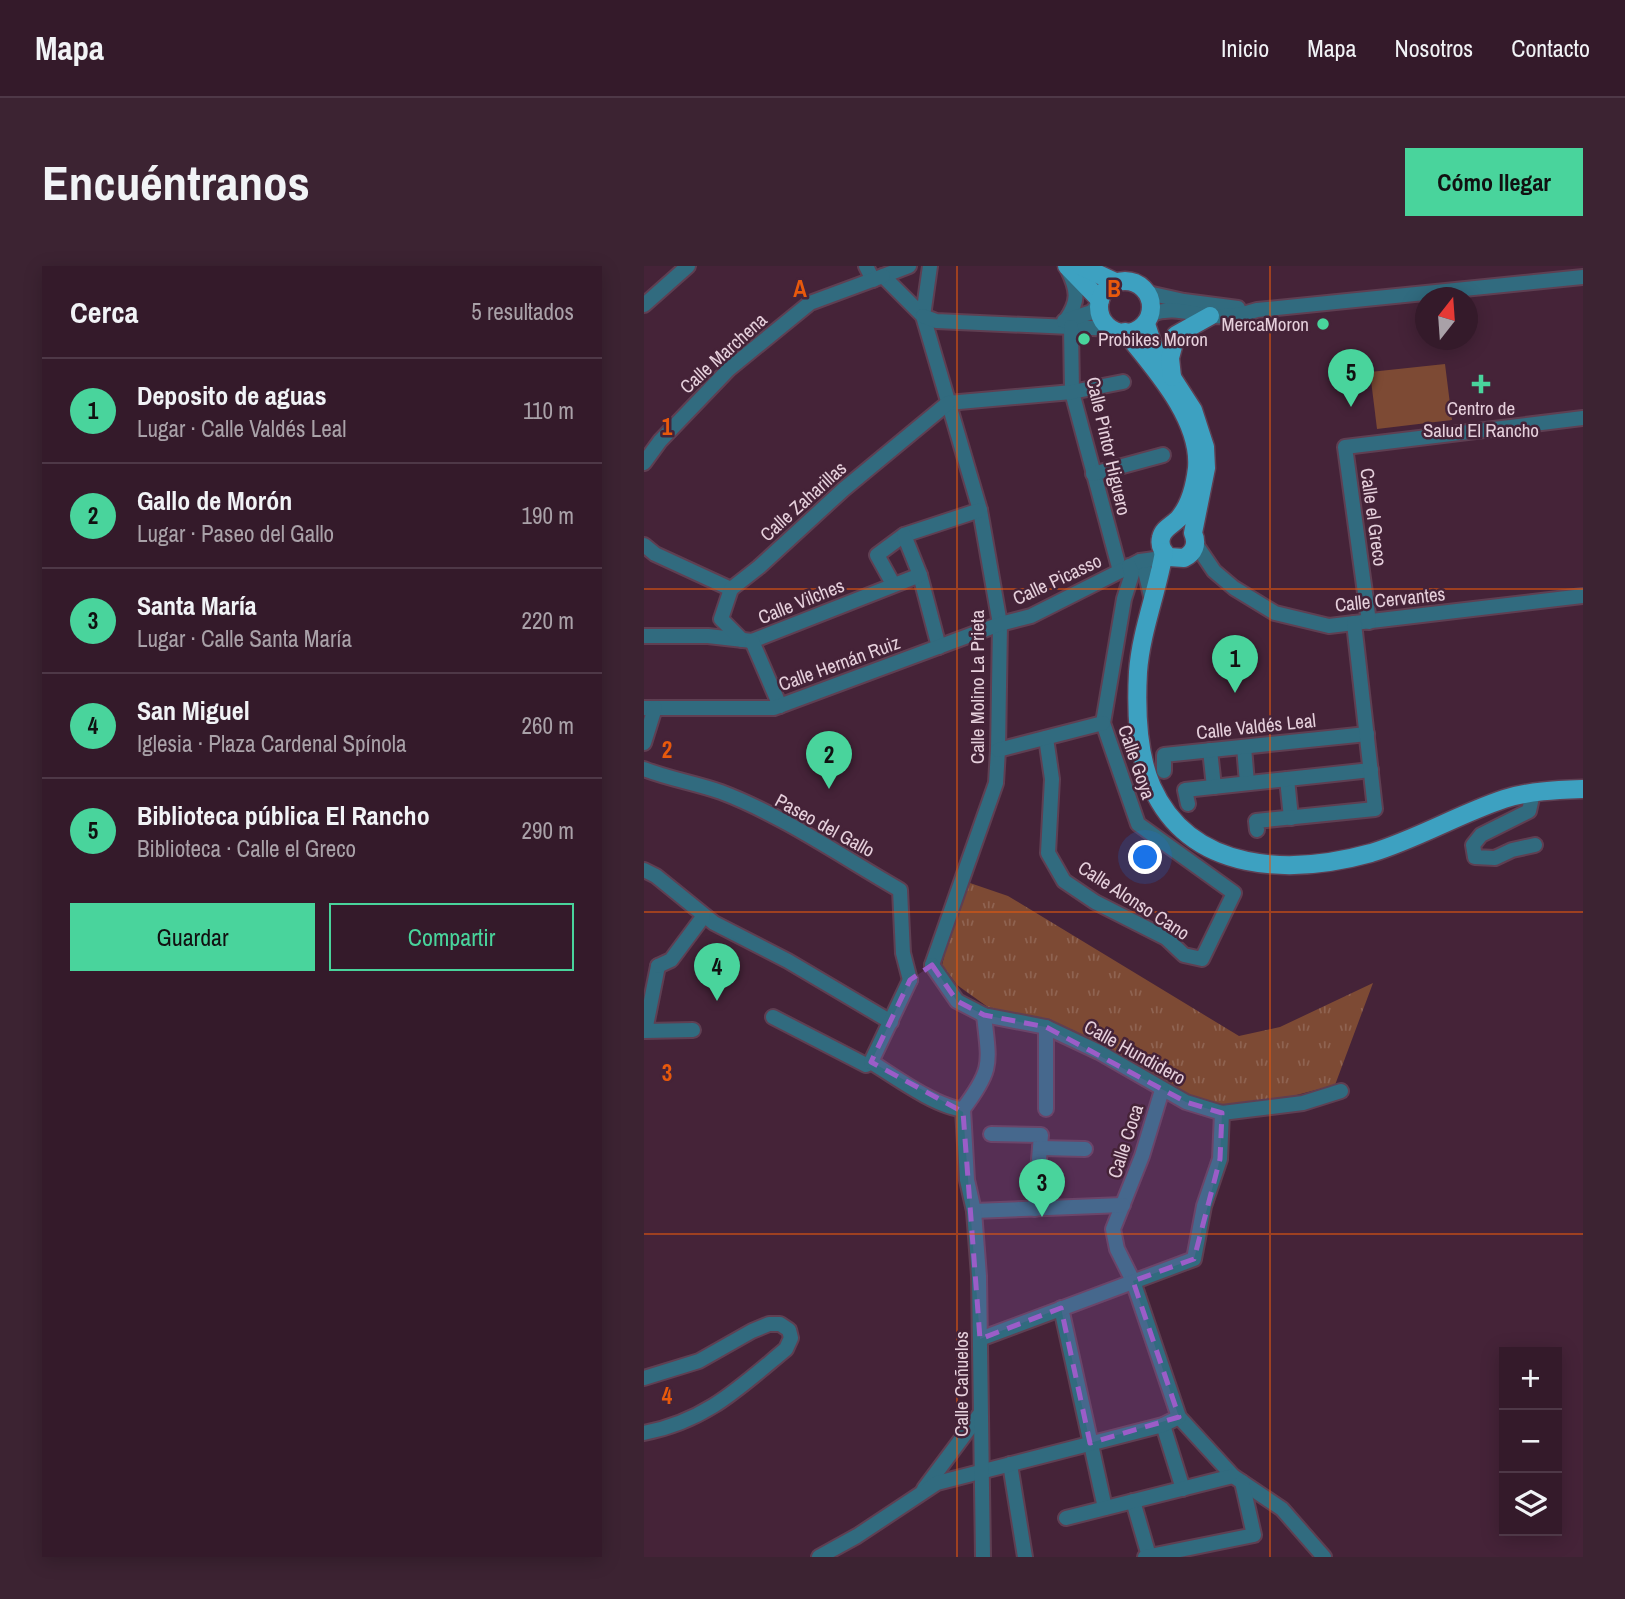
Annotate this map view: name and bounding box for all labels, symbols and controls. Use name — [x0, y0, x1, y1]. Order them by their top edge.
text: Mapa — [35, 26, 104, 70]
text: Inicio — [1221, 32, 1269, 64]
text: Mapa — [1307, 32, 1356, 64]
text: Nosotros — [1394, 32, 1473, 64]
text: Contacto — [1511, 32, 1590, 64]
button: Cómo llegar — [1405, 148, 1583, 216]
text: Encuéntranos — [42, 149, 310, 215]
text: A — [793, 273, 807, 304]
text: B — [1107, 273, 1121, 304]
north arrow — [1415, 287, 1478, 350]
text: Cerca — [70, 292, 138, 332]
text: 5 resultados — [471, 296, 574, 327]
street label: Calle Marchena — [674, 307, 772, 399]
place label: MercaMoron — [1222, 311, 1309, 337]
marker: MercaMoron — [1315, 316, 1331, 332]
place label: Probikes Moron — [1098, 326, 1208, 352]
marker: Probikes Moron — [1076, 331, 1092, 347]
pin: 5 — [1328, 349, 1374, 407]
street label: Calle Pintor Higuero — [1080, 374, 1138, 518]
marker: Centro de Salud El Rancho — [1471, 374, 1491, 394]
text: Deposito de aguas — [137, 378, 327, 413]
text: 1 — [88, 395, 98, 426]
text: 110 m — [523, 395, 574, 426]
place label: Centro de Salud El Rancho — [1423, 395, 1539, 443]
text: 1 — [662, 411, 673, 442]
text: Lugar · Calle Valdés Leal — [137, 413, 346, 444]
street label: Calle Zaharillas — [754, 455, 852, 547]
street label: Calle el Greco — [1354, 466, 1394, 568]
text: Gallo de Morón — [137, 483, 292, 518]
text: 2 — [88, 500, 98, 531]
text: 190 m — [522, 500, 574, 531]
text: Lugar · Paseo del Gallo — [137, 518, 334, 549]
street label: Calle Picasso — [1008, 547, 1106, 611]
street label: Calle Vilches — [754, 572, 848, 630]
street label: Calle Cervantes — [1334, 580, 1447, 618]
text: Santa María — [137, 588, 257, 623]
text: 3 — [88, 605, 98, 636]
text: 220 m — [522, 605, 574, 636]
street label: Calle Molino La Prieta — [964, 610, 990, 764]
text: Lugar · Calle Santa María — [137, 623, 352, 654]
street label: Calle Hernán Ruiz — [775, 629, 903, 697]
pin: 1 — [1212, 635, 1258, 693]
text: San Miguel — [137, 693, 250, 728]
street label: Calle Valdés Leal — [1195, 707, 1317, 745]
text: 4 — [88, 710, 98, 741]
text: 260 m — [522, 710, 574, 741]
street label: Calle Goya — [1112, 721, 1162, 803]
text: Iglesia · Plaza Cardenal Spínola — [137, 728, 406, 759]
pin: 2 — [806, 731, 852, 789]
text: 2 — [662, 734, 672, 765]
street label: Paseo del Gallo — [771, 787, 879, 863]
text: Biblioteca pública El Rancho — [137, 798, 430, 833]
text: 5 — [88, 815, 98, 846]
text: 290 m — [522, 815, 574, 846]
text: Biblioteca · Calle el Greco — [137, 833, 356, 864]
your location — [1128, 840, 1162, 874]
street label: Calle Alonso Cano — [1073, 854, 1195, 946]
button: Guardar — [70, 903, 315, 971]
button: Compartir — [329, 903, 574, 971]
pin: 4 — [694, 943, 740, 1001]
street label: Calle Hundidero — [1079, 1013, 1191, 1091]
text: 3 — [662, 1057, 672, 1088]
street label: Calle Coca — [1101, 1100, 1149, 1181]
pin: 3 — [1019, 1159, 1065, 1217]
street label: Calle Cañuelos — [948, 1331, 974, 1437]
map controls — [1499, 1347, 1562, 1536]
button: + — [1499, 1347, 1562, 1410]
text: 4 — [662, 1380, 673, 1411]
button: − — [1499, 1410, 1562, 1473]
button: layers — [1499, 1473, 1562, 1536]

